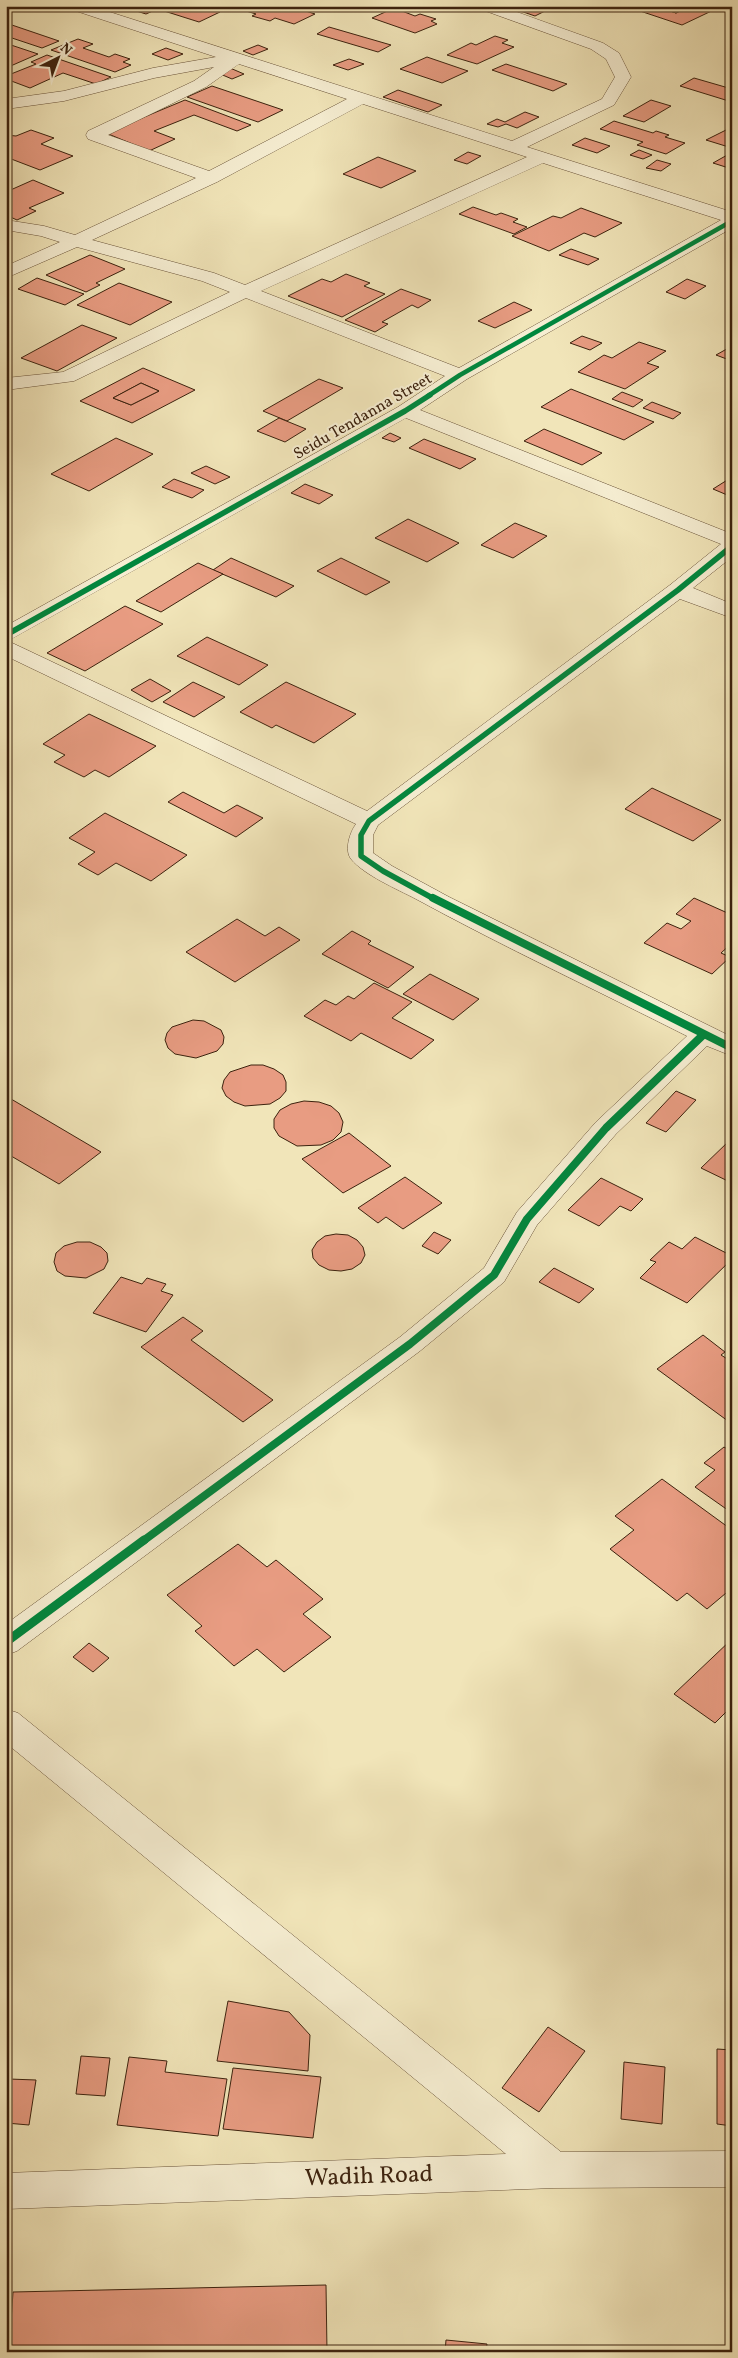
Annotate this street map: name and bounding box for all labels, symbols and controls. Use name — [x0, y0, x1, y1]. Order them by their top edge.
north arrow — [32, 32, 82, 82]
text: N — [56, 39, 76, 60]
street label: Seidu Tendanna Street — [290, 368, 437, 466]
street label: Wadih Road — [304, 2158, 434, 2196]

